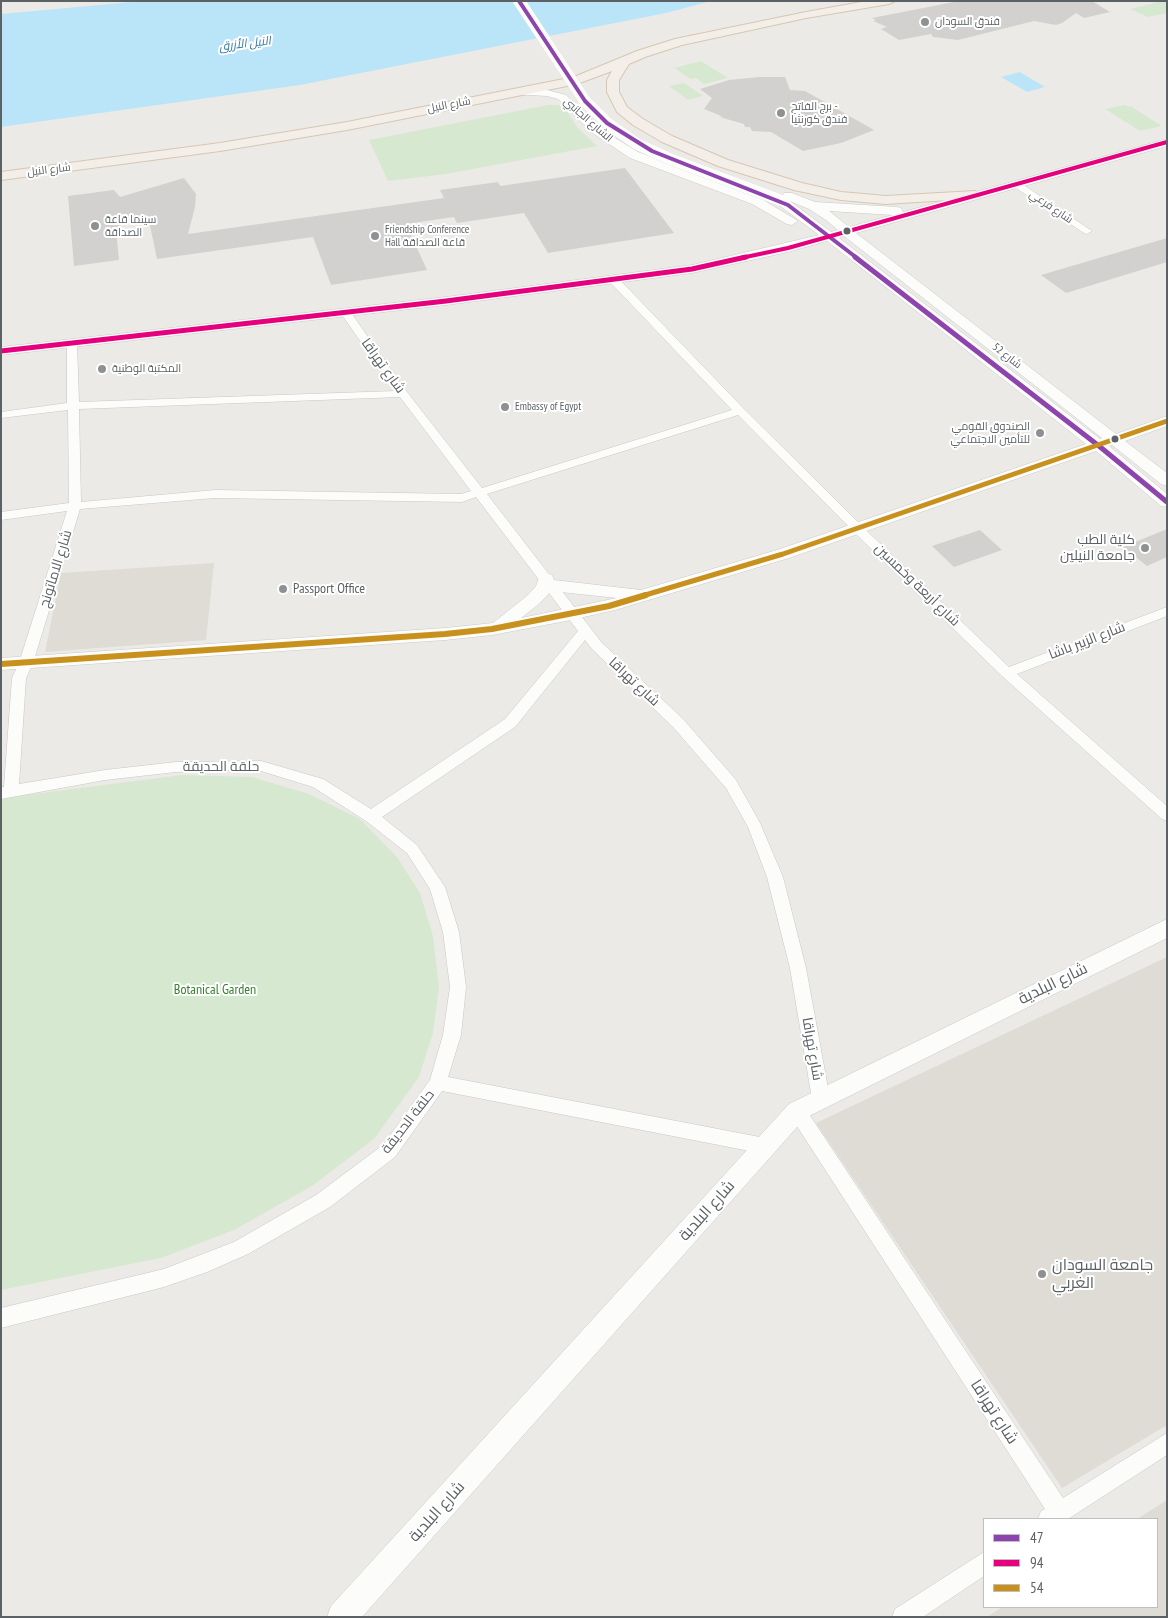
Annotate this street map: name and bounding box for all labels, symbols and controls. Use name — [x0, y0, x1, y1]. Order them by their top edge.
place label: فندق السودان — [935, 15, 1000, 29]
marker: فندق السودان — [919, 16, 931, 28]
water label: النيل الأزرق — [218, 34, 272, 54]
street label: شارع النيل — [426, 94, 472, 116]
street label: الشارع الجانبي — [561, 95, 615, 145]
place label: برج الفاتح - فندق كورنثيا — [791, 100, 847, 126]
marker: برج الفاتح - فندق كورنثيا — [775, 107, 787, 119]
street label: شارع النيل — [26, 161, 72, 179]
street label: شارع فرعي — [1027, 188, 1075, 226]
place label: سينما قاعة الصداقة — [105, 213, 156, 239]
marker: سينما قاعة الصداقة — [89, 220, 101, 232]
place label: Friendship Conference Hall قاعة الصداقة — [385, 223, 469, 249]
unlabelled marker — [842, 226, 852, 236]
marker: Friendship Conference Hall قاعة الصداقة — [369, 230, 381, 242]
street label: شارع تهراقا — [357, 335, 409, 397]
street label: شارع 52 — [990, 340, 1024, 372]
place label: المكتبة الوطنية — [112, 362, 181, 376]
marker: المكتبة الوطنية — [96, 363, 108, 375]
place label: Embassy of Egypt — [515, 400, 581, 414]
marker: Embassy of Egypt — [499, 401, 511, 413]
place label: الصندوق القومي للتأمين الاجتماعي — [951, 420, 1030, 446]
marker: الصندوق القومي للتأمين الاجتماعي — [1034, 427, 1046, 439]
unlabelled marker — [1110, 434, 1120, 444]
street label: شارع الاماتونج — [36, 528, 76, 610]
place label: كلية الطب جامعة النيلين — [1060, 532, 1135, 564]
street label: شارع أربعة وخمسين — [871, 540, 963, 630]
marker: كلية الطب جامعة النيلين — [1139, 542, 1151, 554]
place label: Passport Office — [293, 581, 365, 597]
marker: Passport Office — [277, 583, 289, 595]
street label: شارع الزبير باشا — [1046, 619, 1128, 663]
street label: شارع تهراقا — [605, 654, 663, 710]
street label: حلقة الحديقة — [183, 759, 259, 775]
street label: شارع البلدية — [1015, 959, 1091, 1009]
park label: Botanical Garden — [174, 982, 256, 998]
street label: شارع تهراقا — [798, 1016, 826, 1082]
street label: حلقة الحديقة — [378, 1087, 438, 1157]
street label: شارع البلدية — [675, 1177, 739, 1245]
place label: جامعة السودان الغربي — [1052, 1255, 1153, 1293]
marker: جامعة السودان الغربي — [1036, 1268, 1048, 1280]
street label: شارع تهراقا — [966, 1376, 1022, 1448]
street label: شارع البلدية — [405, 1478, 469, 1546]
legend — [983, 1518, 1158, 1608]
text: 47 — [1030, 1528, 1044, 1547]
text: 94 — [1030, 1553, 1044, 1572]
text: 54 — [1030, 1578, 1044, 1597]

